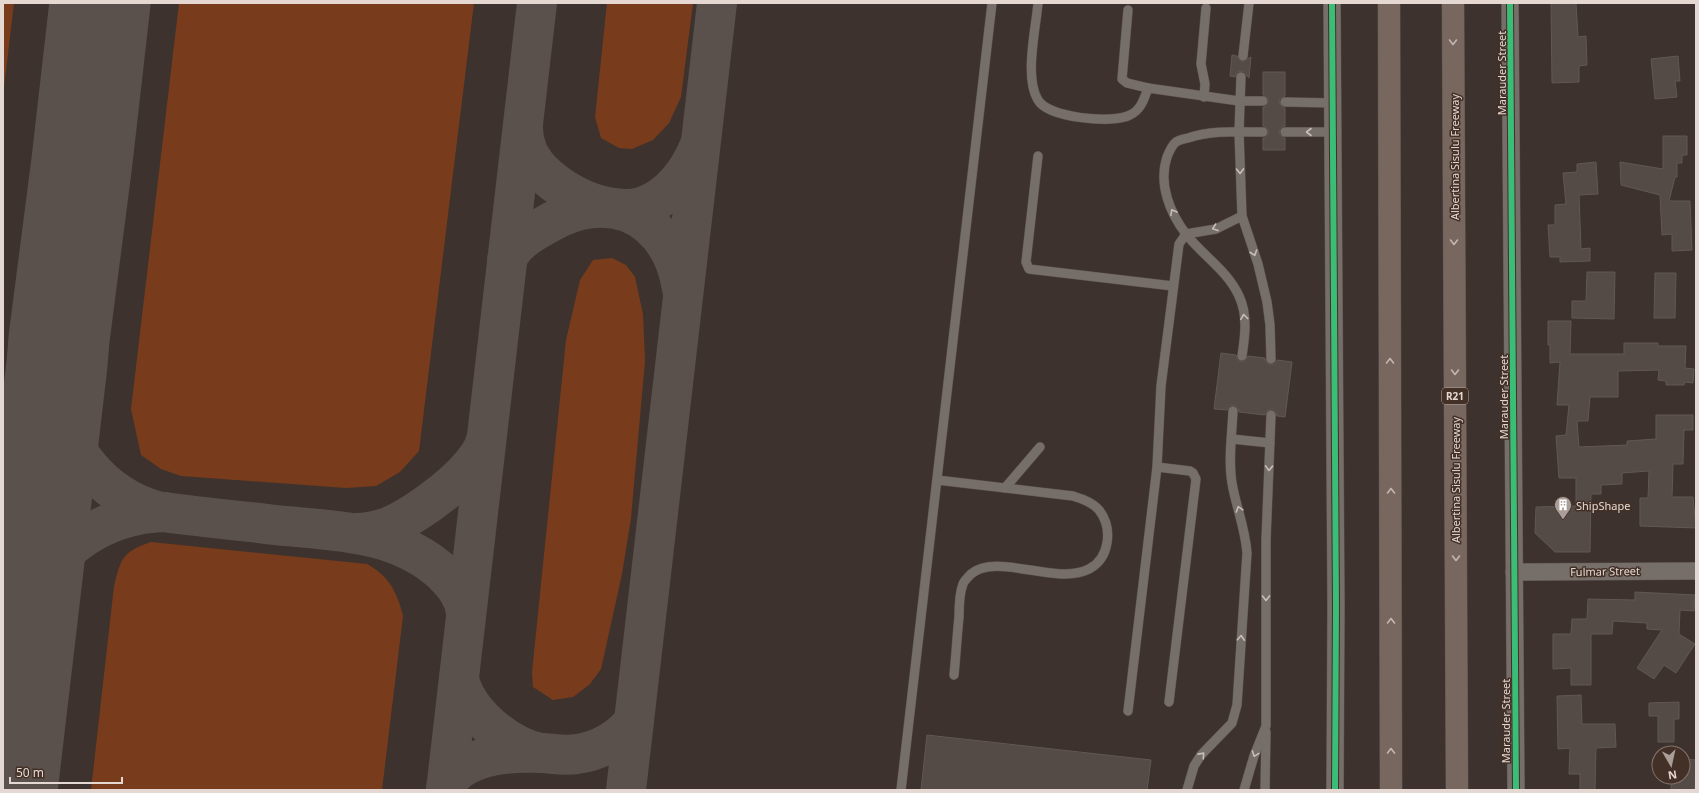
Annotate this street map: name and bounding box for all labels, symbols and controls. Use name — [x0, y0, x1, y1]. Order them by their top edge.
street label: Marauder Street — [1494, 31, 1509, 115]
one-way arrow — [1449, 39, 1457, 45]
street label: Albertina Sisulu Freeway — [1447, 94, 1462, 220]
one-way arrow — [1306, 128, 1312, 136]
one-way arrow — [1236, 168, 1244, 174]
one-way arrow — [1170, 209, 1177, 216]
one-way arrow — [1212, 224, 1219, 232]
one-way arrow — [1450, 239, 1458, 245]
one-way arrow — [1249, 249, 1257, 256]
one-way arrow — [1240, 314, 1249, 320]
street label: Marauder Street — [1496, 355, 1511, 439]
one-way arrow — [1386, 358, 1394, 364]
one-way arrow — [1451, 369, 1459, 375]
road number: R21 — [1442, 388, 1468, 404]
street label: Albertina Sisulu Freeway — [1448, 417, 1463, 543]
one-way arrow — [1265, 465, 1273, 471]
one-way arrow — [1387, 488, 1395, 494]
building icon: ShipShape — [1553, 495, 1573, 520]
place label: ShipShape — [1576, 498, 1630, 513]
one-way arrow — [1235, 505, 1244, 512]
one-way arrow — [1452, 555, 1460, 561]
street label: Fulmar Street — [1570, 563, 1640, 579]
one-way arrow — [1262, 595, 1270, 601]
one-way arrow — [1387, 618, 1395, 624]
one-way arrow — [1237, 635, 1246, 641]
street label: Marauder Street — [1498, 679, 1513, 763]
north arrow — [1651, 745, 1691, 785]
one-way arrow — [1387, 748, 1395, 754]
one-way arrow — [1251, 751, 1259, 758]
one-way arrow — [1198, 752, 1205, 760]
scale bar — [10, 759, 122, 785]
text: 50 m — [16, 764, 44, 781]
text: N — [1667, 767, 1678, 783]

